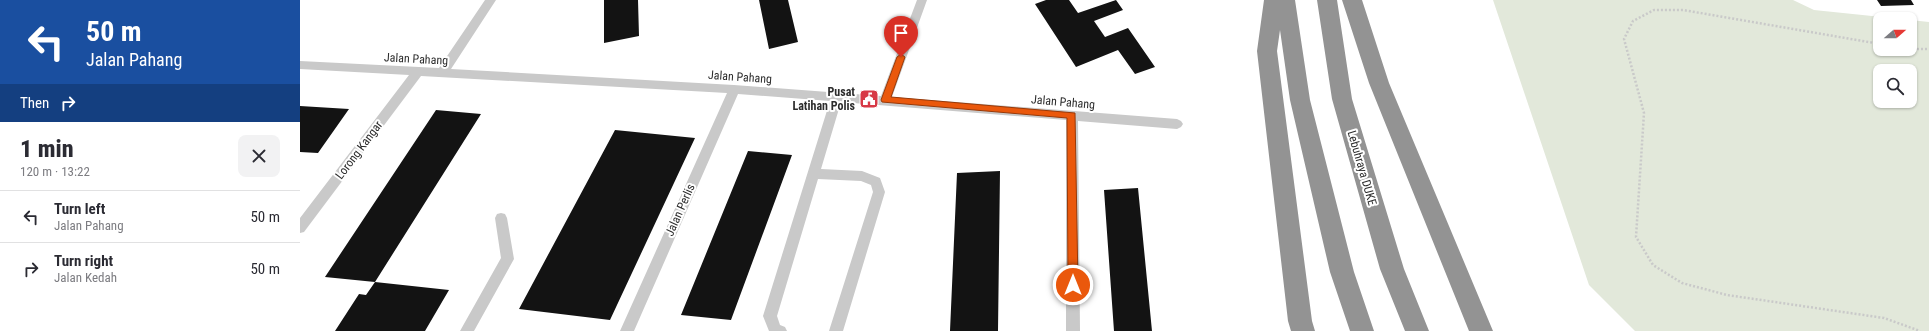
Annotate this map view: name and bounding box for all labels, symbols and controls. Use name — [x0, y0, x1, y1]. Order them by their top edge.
north arrow — [1873, 12, 1917, 56]
map controls — [1873, 12, 1917, 108]
text: 50 m — [86, 15, 142, 48]
icon: left — [20, 16, 72, 68]
pin — [884, 16, 918, 57]
icon: arrive — [890, 22, 912, 44]
text: Jalan Pahang — [86, 49, 182, 70]
street label: Jalan Pahang — [384, 50, 449, 68]
button: search — [1873, 64, 1917, 108]
street label: Jalan Pahang — [707, 68, 773, 86]
place label: Pusat Latihan Polis — [792, 85, 856, 113]
public building icon: Pusat Latihan Polis — [858, 88, 880, 110]
icon: right — [57, 92, 79, 114]
street label: Jalan Pahang — [1030, 92, 1096, 112]
text: Then — [20, 94, 49, 112]
street label: Lorong Kangar — [333, 118, 386, 182]
street label: Lebuhraya DUKE — [1345, 129, 1379, 207]
text: 1 min — [20, 135, 74, 163]
button: close — [238, 135, 280, 177]
text: 120 m · 13:22 — [20, 164, 90, 179]
street label: Jalan Perlis — [662, 182, 698, 238]
text: Turn left — [54, 200, 105, 218]
icon: left — [20, 206, 42, 228]
text: 50 m — [250, 208, 280, 226]
text: Jalan Pahang — [54, 218, 124, 233]
text: Turn right — [54, 252, 113, 270]
icon: right — [20, 258, 42, 280]
text: 50 m — [250, 260, 280, 278]
position arrow — [1052, 264, 1094, 306]
text: Jalan Kedah — [54, 270, 117, 285]

